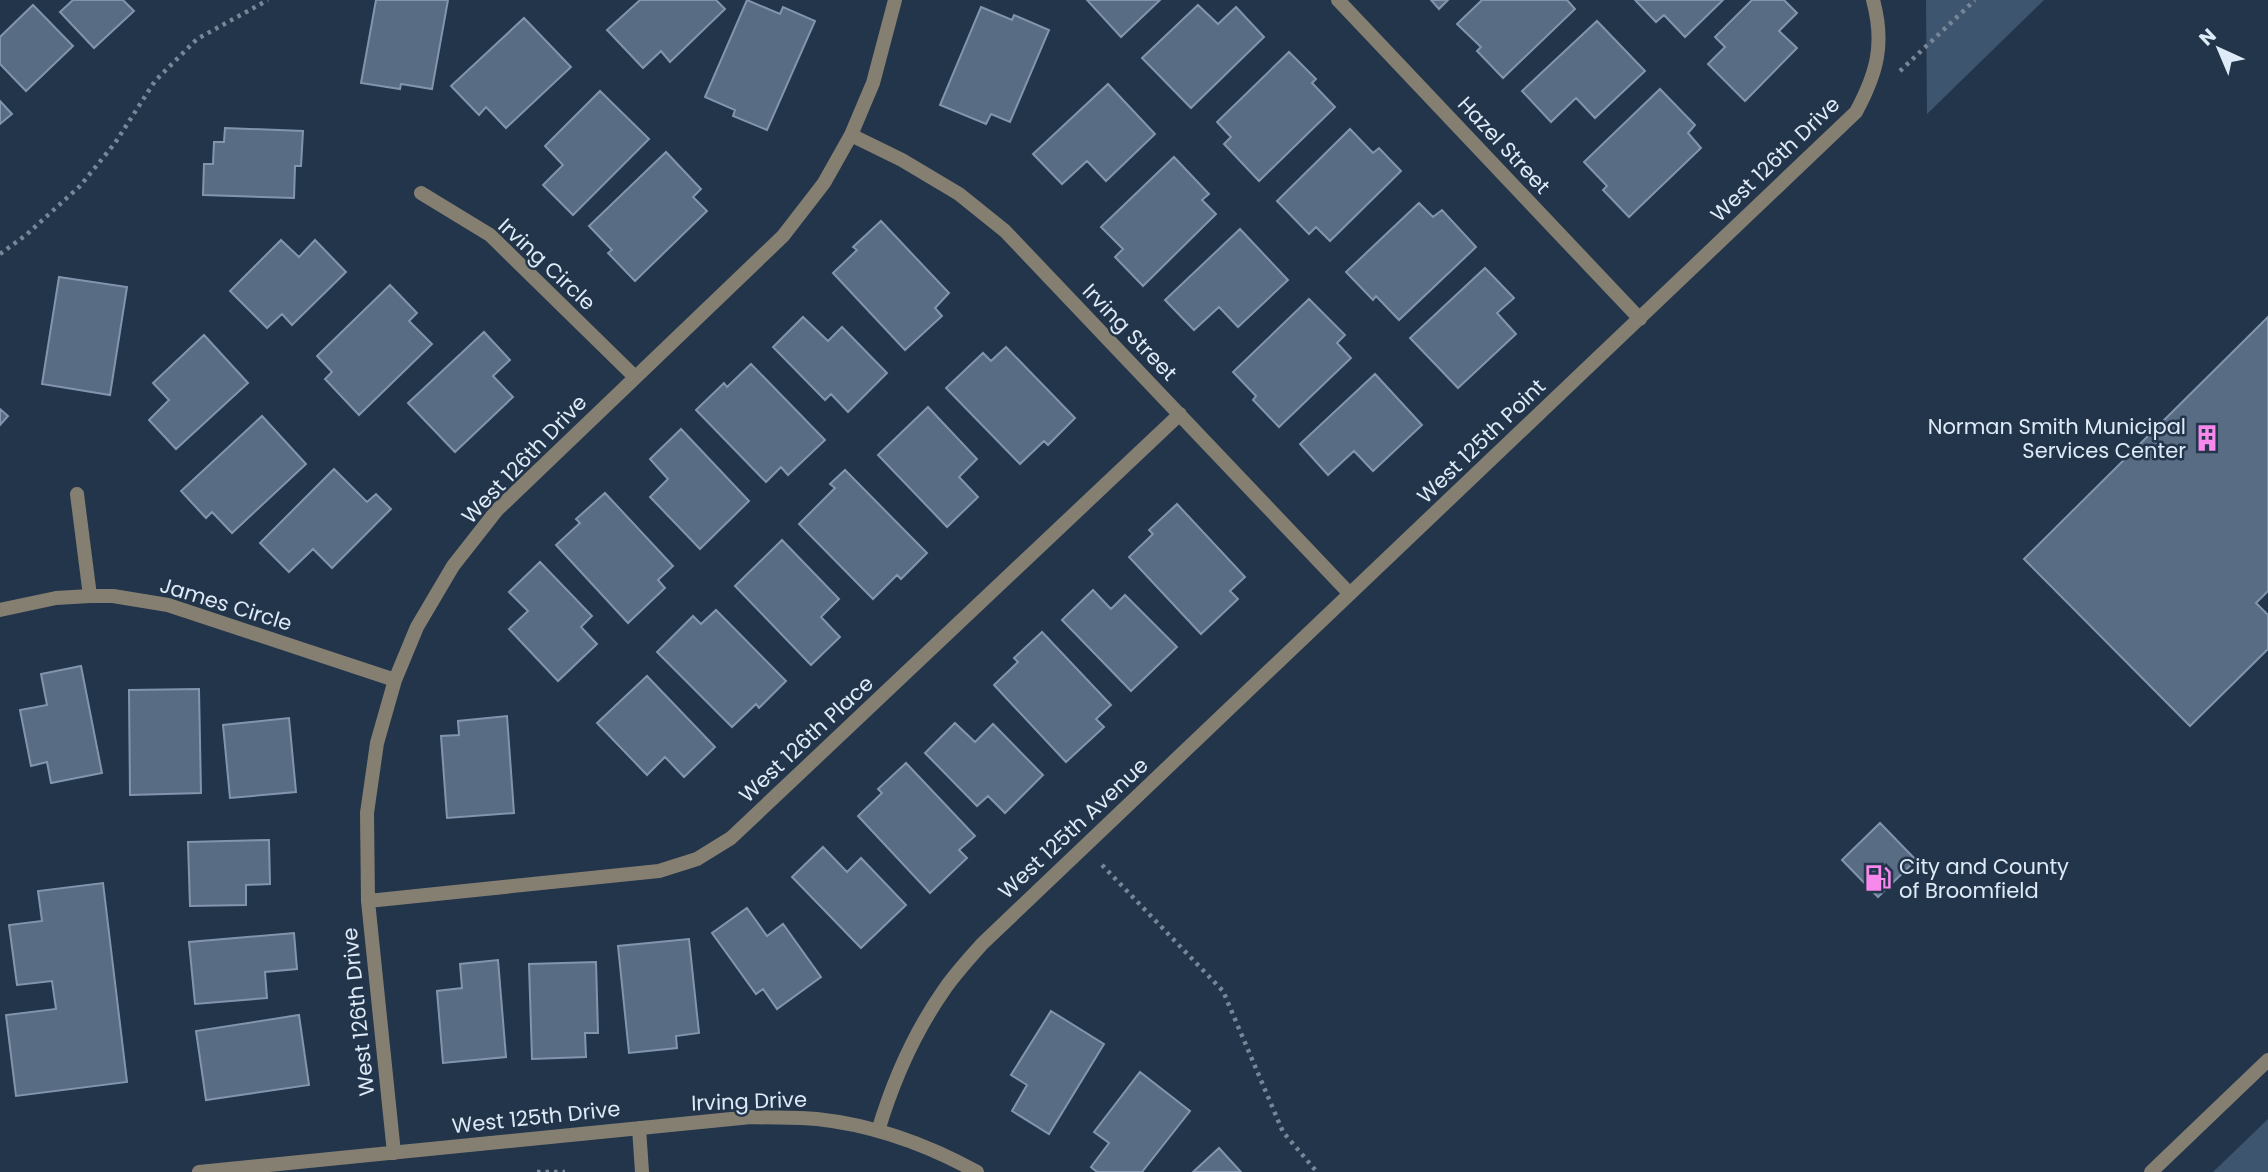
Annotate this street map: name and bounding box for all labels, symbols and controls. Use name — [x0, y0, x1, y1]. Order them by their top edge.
north arrow — [2184, 14, 2254, 84]
text: N — [2193, 22, 2222, 52]
street label: Hazel Street — [1451, 90, 1557, 200]
street label: West 126th Drive — [1704, 90, 1846, 228]
street label: Irving Circle — [492, 211, 602, 317]
street label: Irving Street — [1076, 277, 1184, 387]
street label: West 125th Point — [1410, 372, 1552, 510]
street label: West 126th Drive — [455, 388, 593, 530]
place label: Norman Smith Municipal Services Center — [1928, 412, 2186, 465]
building icon: Norman Smith Municipal Services Center — [2192, 423, 2222, 453]
street label: James Circle — [156, 570, 296, 638]
street label: West 126th Place — [733, 669, 879, 809]
street label: West 125th Avenue — [992, 751, 1154, 905]
place label: City and County of Broomfield — [1899, 852, 2069, 905]
fuel station icon: City and County of Broomfield — [1863, 863, 1893, 893]
street label: West 126th Drive — [335, 926, 381, 1098]
street label: Irving Drive — [691, 1084, 807, 1118]
street label: West 125th Drive — [450, 1094, 622, 1140]

